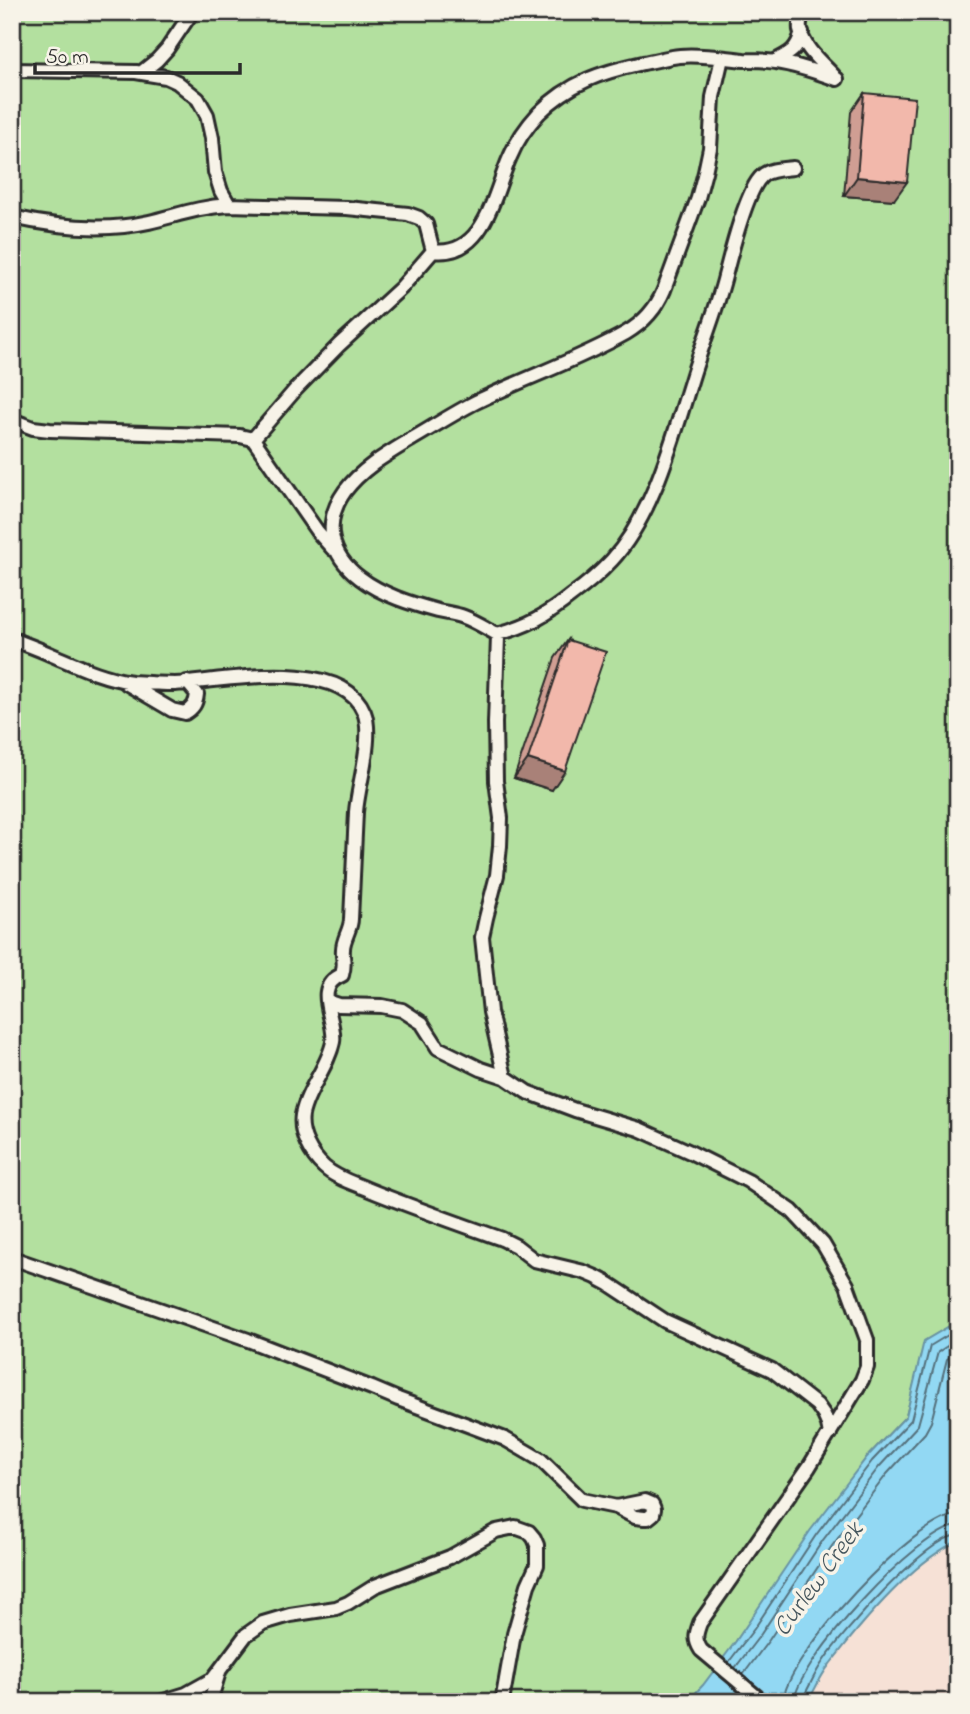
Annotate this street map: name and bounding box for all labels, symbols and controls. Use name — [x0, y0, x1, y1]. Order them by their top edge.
scale bar — [35, 32, 240, 76]
text: 50 m — [46, 43, 89, 73]
water label: Curlew Creek — [765, 1513, 875, 1645]

